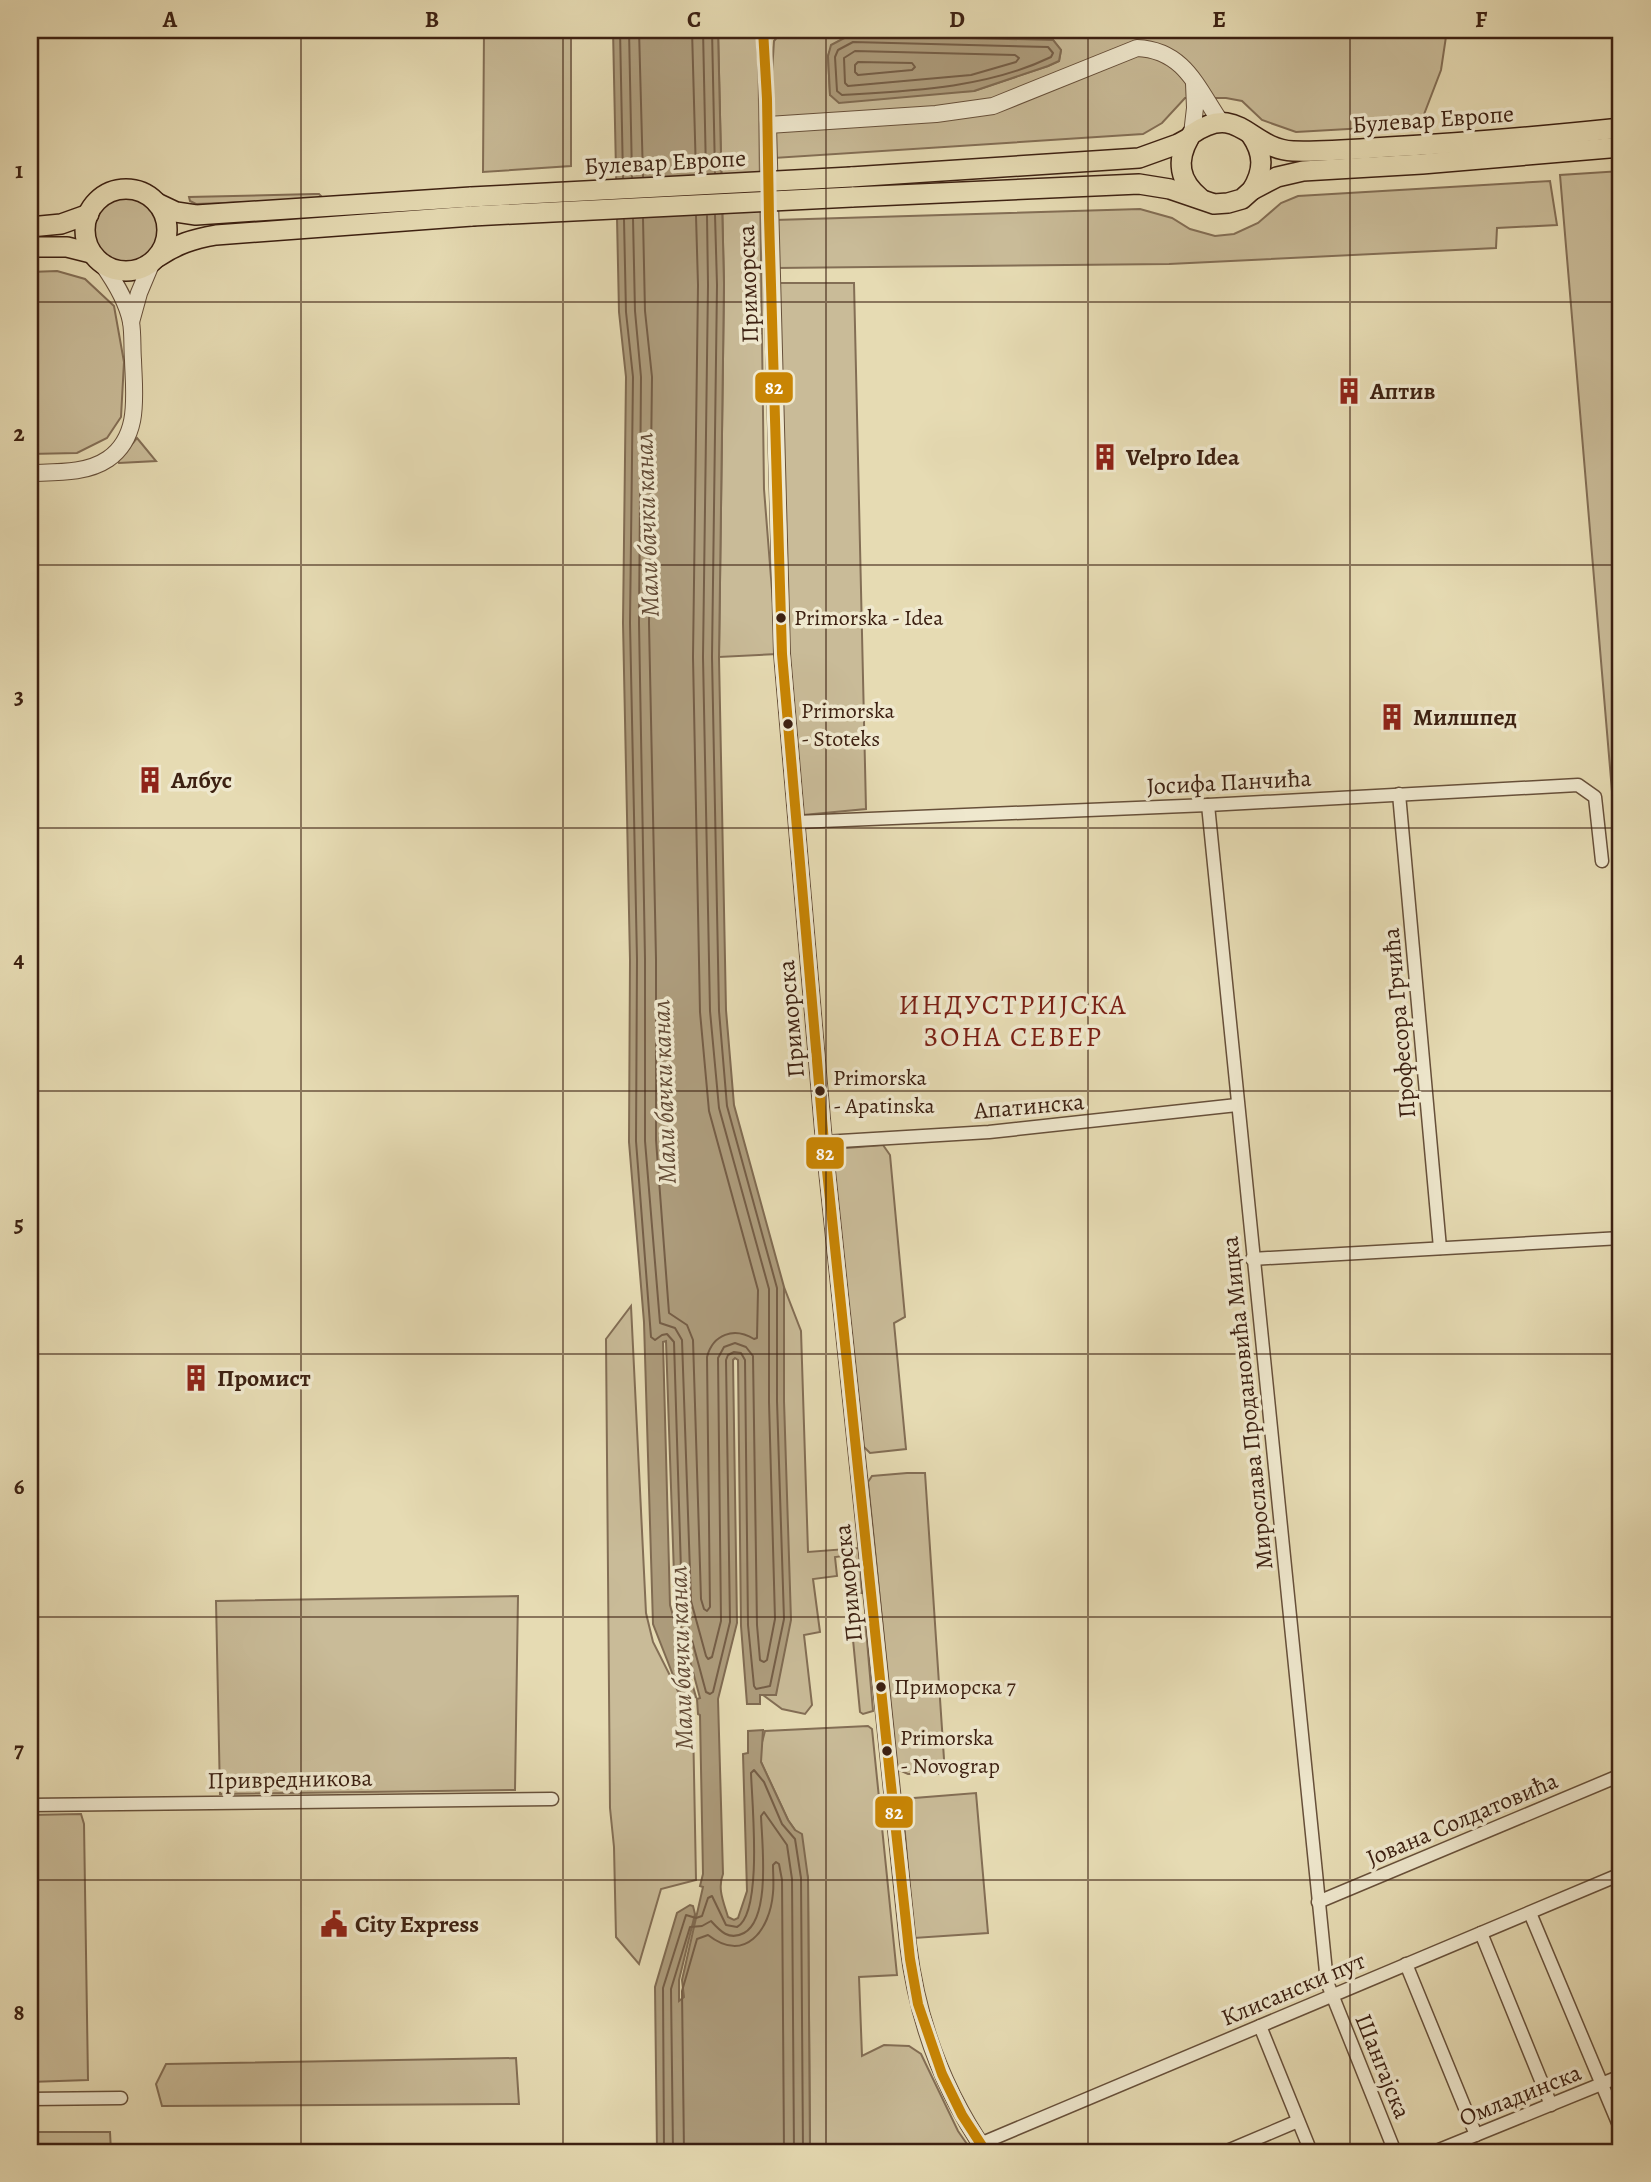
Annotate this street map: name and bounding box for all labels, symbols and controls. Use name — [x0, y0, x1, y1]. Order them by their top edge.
text: A — [162, 4, 178, 35]
text: B — [425, 4, 439, 35]
text: C — [687, 4, 701, 35]
text: D — [949, 4, 965, 35]
text: E — [1212, 4, 1226, 35]
text: F — [1475, 4, 1488, 35]
street label: Булевар Европе — [1351, 97, 1515, 141]
street label: Булевар Европе — [583, 142, 747, 182]
text: 1 — [15, 155, 23, 186]
street label: Приморска — [730, 224, 766, 344]
line badge: 82 — [754, 371, 794, 404]
text: 82 — [765, 375, 783, 401]
place label: Аптив — [1369, 375, 1436, 407]
building icon: Аптив — [1334, 376, 1364, 406]
text: 2 — [13, 418, 25, 449]
water label: Мали бачки канал — [626, 431, 668, 618]
place label: Velpro Idea — [1125, 441, 1240, 473]
building icon: Velpro Idea — [1090, 442, 1120, 472]
place label: Primorska - Idea — [794, 603, 944, 633]
marker: Primorska - Idea — [774, 611, 788, 625]
text: 3 — [14, 681, 24, 712]
place label: Primorska - Stoteks — [801, 696, 896, 754]
place label: Милшпед — [1413, 701, 1517, 733]
building icon: Милшпед — [1377, 702, 1407, 732]
marker: Primorska - Stoteks — [781, 717, 795, 731]
street label: Јосифа Панчића — [1146, 762, 1312, 802]
place label: Албус — [170, 764, 232, 796]
building icon: Албус — [135, 765, 165, 795]
street label: Професора Грчића — [1375, 926, 1423, 1120]
text: 4 — [14, 944, 25, 975]
street label: Приморска — [770, 959, 812, 1079]
district label: ИНДУСТРИЈСКА ЗОНА СЕВЕР — [898, 986, 1128, 1056]
water label: Мали бачки канал — [643, 998, 685, 1185]
place label: Primorska - Apatinska — [833, 1063, 935, 1121]
marker: Primorska - Apatinska — [813, 1084, 827, 1098]
street label: Апатинска — [972, 1085, 1085, 1127]
line badge: 82 — [805, 1136, 845, 1170]
text: 82 — [816, 1141, 834, 1167]
text: 5 — [14, 1208, 24, 1239]
street label: Мирослава Продановића Мицка — [1214, 1235, 1280, 1571]
place label: Промист — [217, 1362, 311, 1394]
building icon: Промист — [181, 1363, 211, 1393]
text: 6 — [14, 1471, 25, 1502]
street label: Приморска — [826, 1523, 870, 1643]
water label: Мали бачки канал — [660, 1564, 702, 1751]
place label: Приморска 7 — [894, 1672, 1017, 1702]
marker: Приморска 7 — [874, 1680, 888, 1694]
place label: Primorska - Novograp — [900, 1723, 1000, 1781]
text: 7 — [14, 1734, 24, 1765]
marker: Primorska - Novograp — [880, 1744, 894, 1758]
street label: Привредникова — [207, 1762, 373, 1796]
street label: Јована Солдатовића — [1361, 1764, 1563, 1874]
line badge: 82 — [874, 1795, 914, 1829]
text: 82 — [885, 1800, 903, 1826]
place label: City Express — [355, 1908, 479, 1940]
public building icon: City Express — [319, 1909, 349, 1939]
street label: Клисански пут — [1216, 1944, 1370, 2034]
text: 8 — [13, 1997, 25, 2028]
street label: Шангајска — [1347, 2009, 1419, 2123]
street label: Омладинска — [1454, 2056, 1586, 2134]

